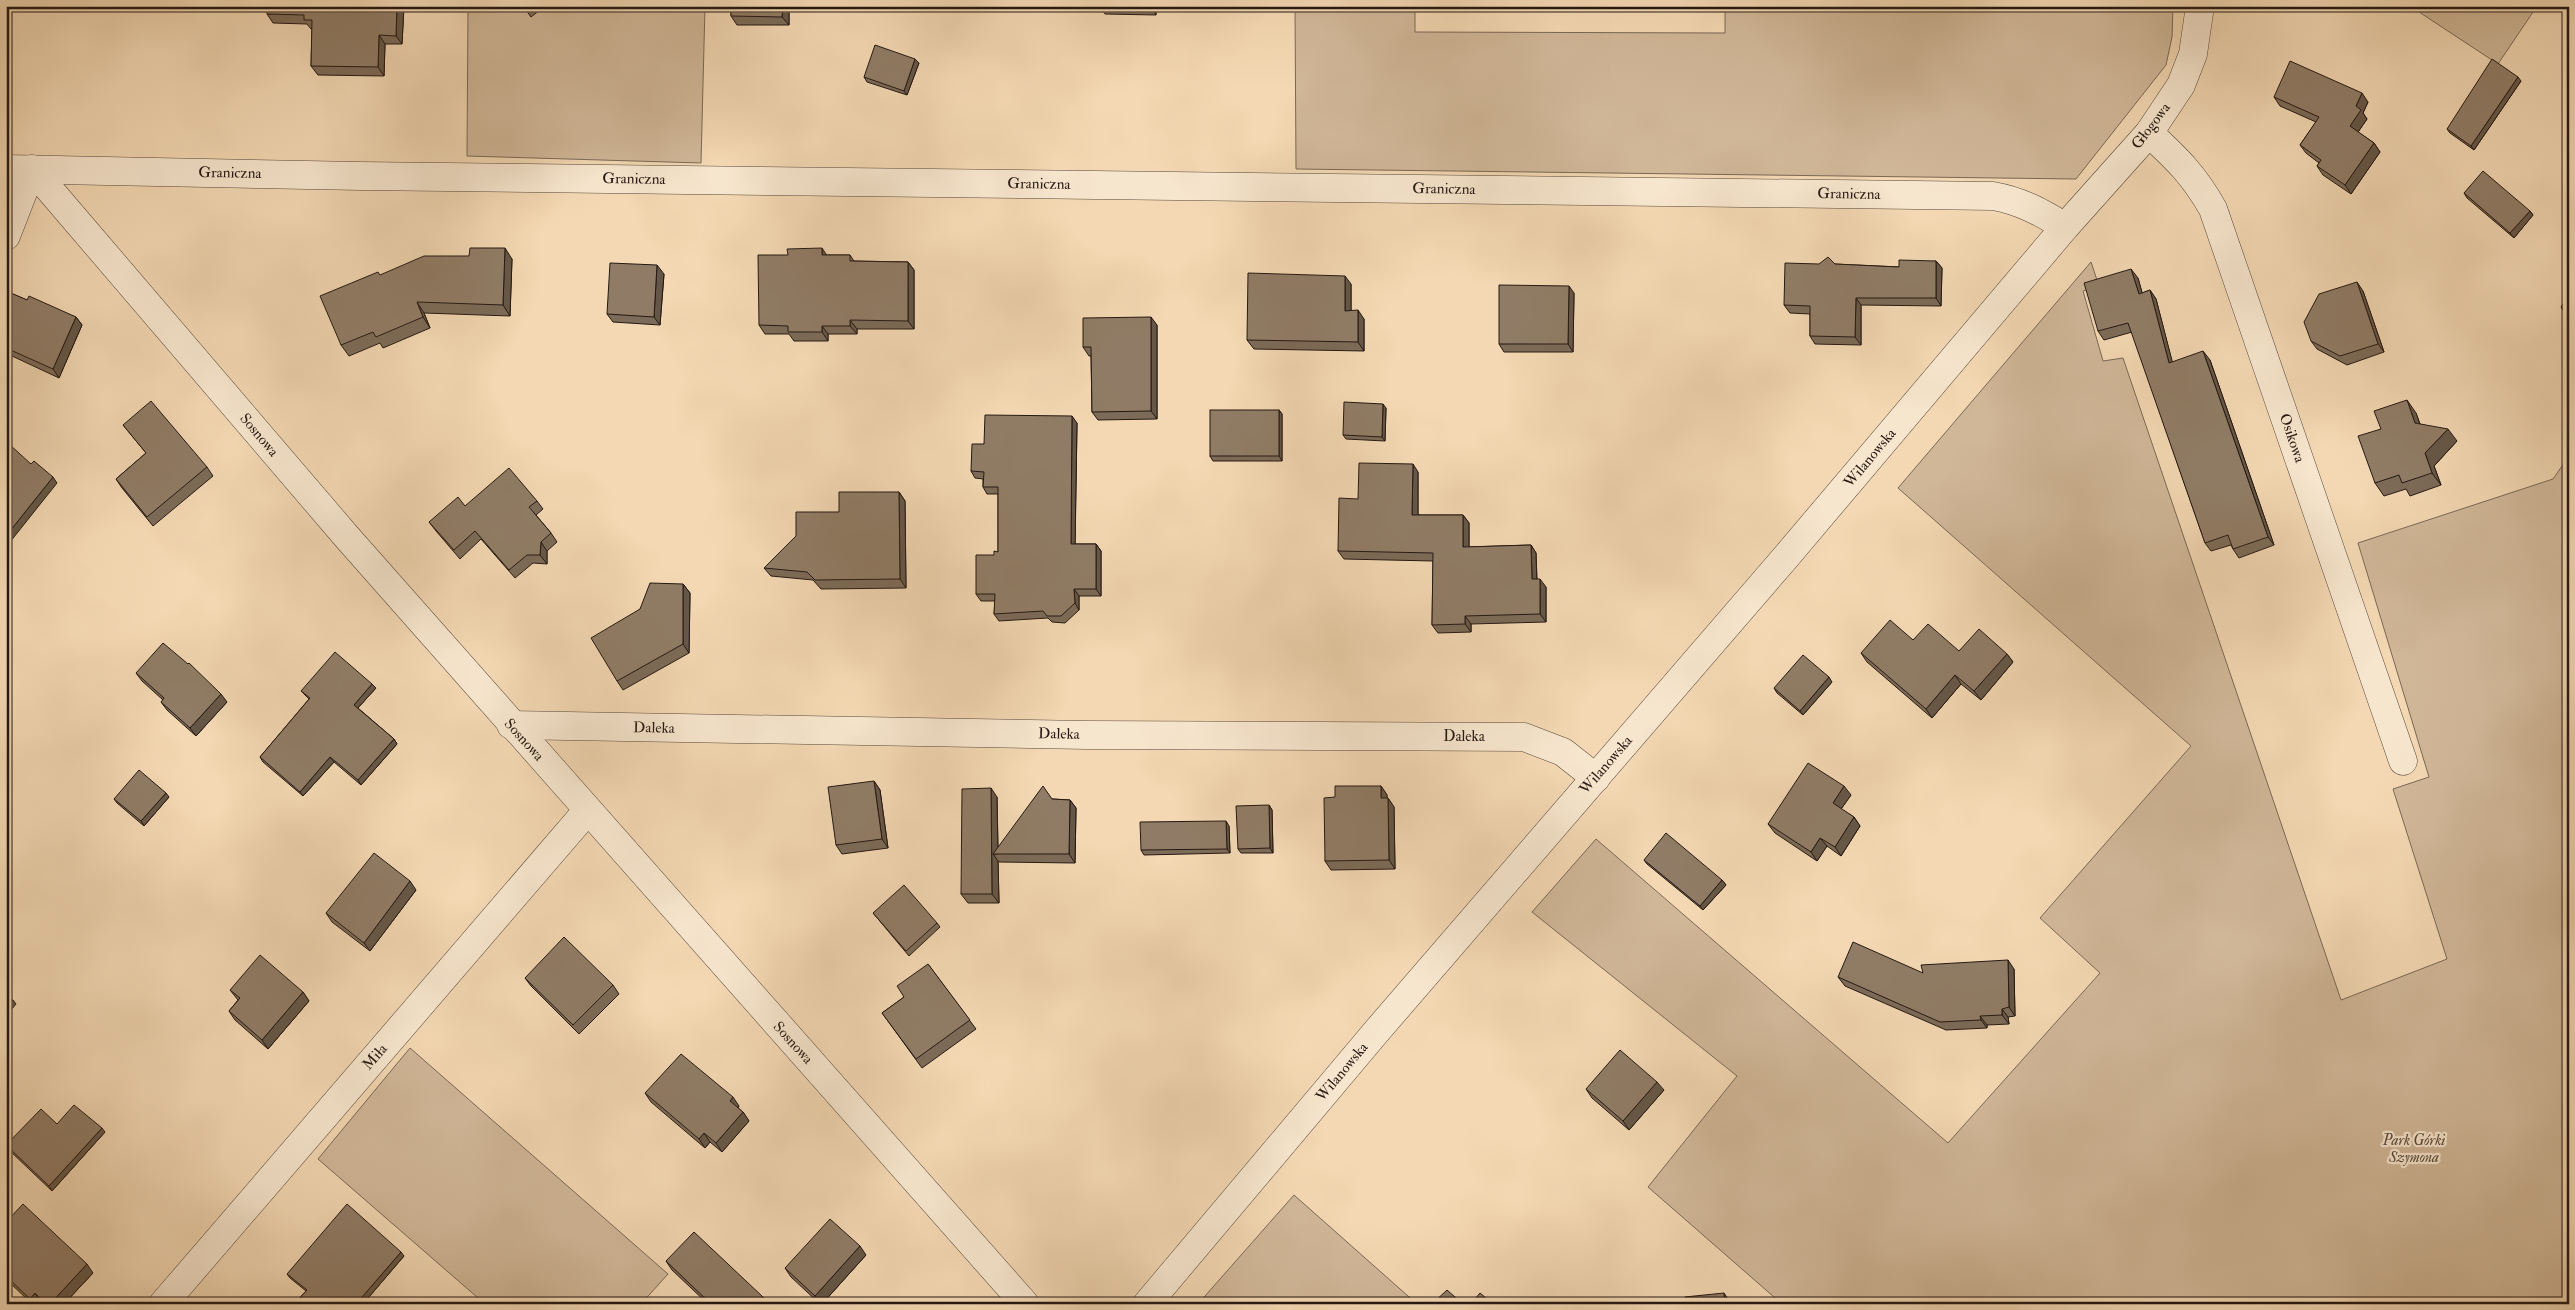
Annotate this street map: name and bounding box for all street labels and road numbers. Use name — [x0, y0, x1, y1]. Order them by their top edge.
street label: Głogowa — [2127, 98, 2175, 153]
street label: Graniczna — [198, 163, 263, 183]
street label: Graniczna — [602, 169, 667, 189]
street label: Graniczna — [1007, 174, 1072, 194]
street label: Graniczna — [1412, 179, 1477, 199]
street label: Graniczna — [1817, 184, 1882, 204]
street label: Sosnowa — [235, 409, 283, 461]
street label: Osikowa — [2275, 411, 2310, 466]
street label: Wilanowska — [1839, 424, 1901, 492]
street label: Sosnowa — [500, 715, 549, 766]
street label: Daleka — [633, 718, 676, 738]
street label: Daleka — [1038, 724, 1081, 744]
street label: Daleka — [1443, 727, 1486, 746]
street label: Wilanowska — [1575, 731, 1637, 799]
street label: Sosnowa — [769, 1018, 818, 1069]
street label: Wilanowska — [1311, 1038, 1373, 1106]
street label: Miła — [358, 1039, 392, 1074]

